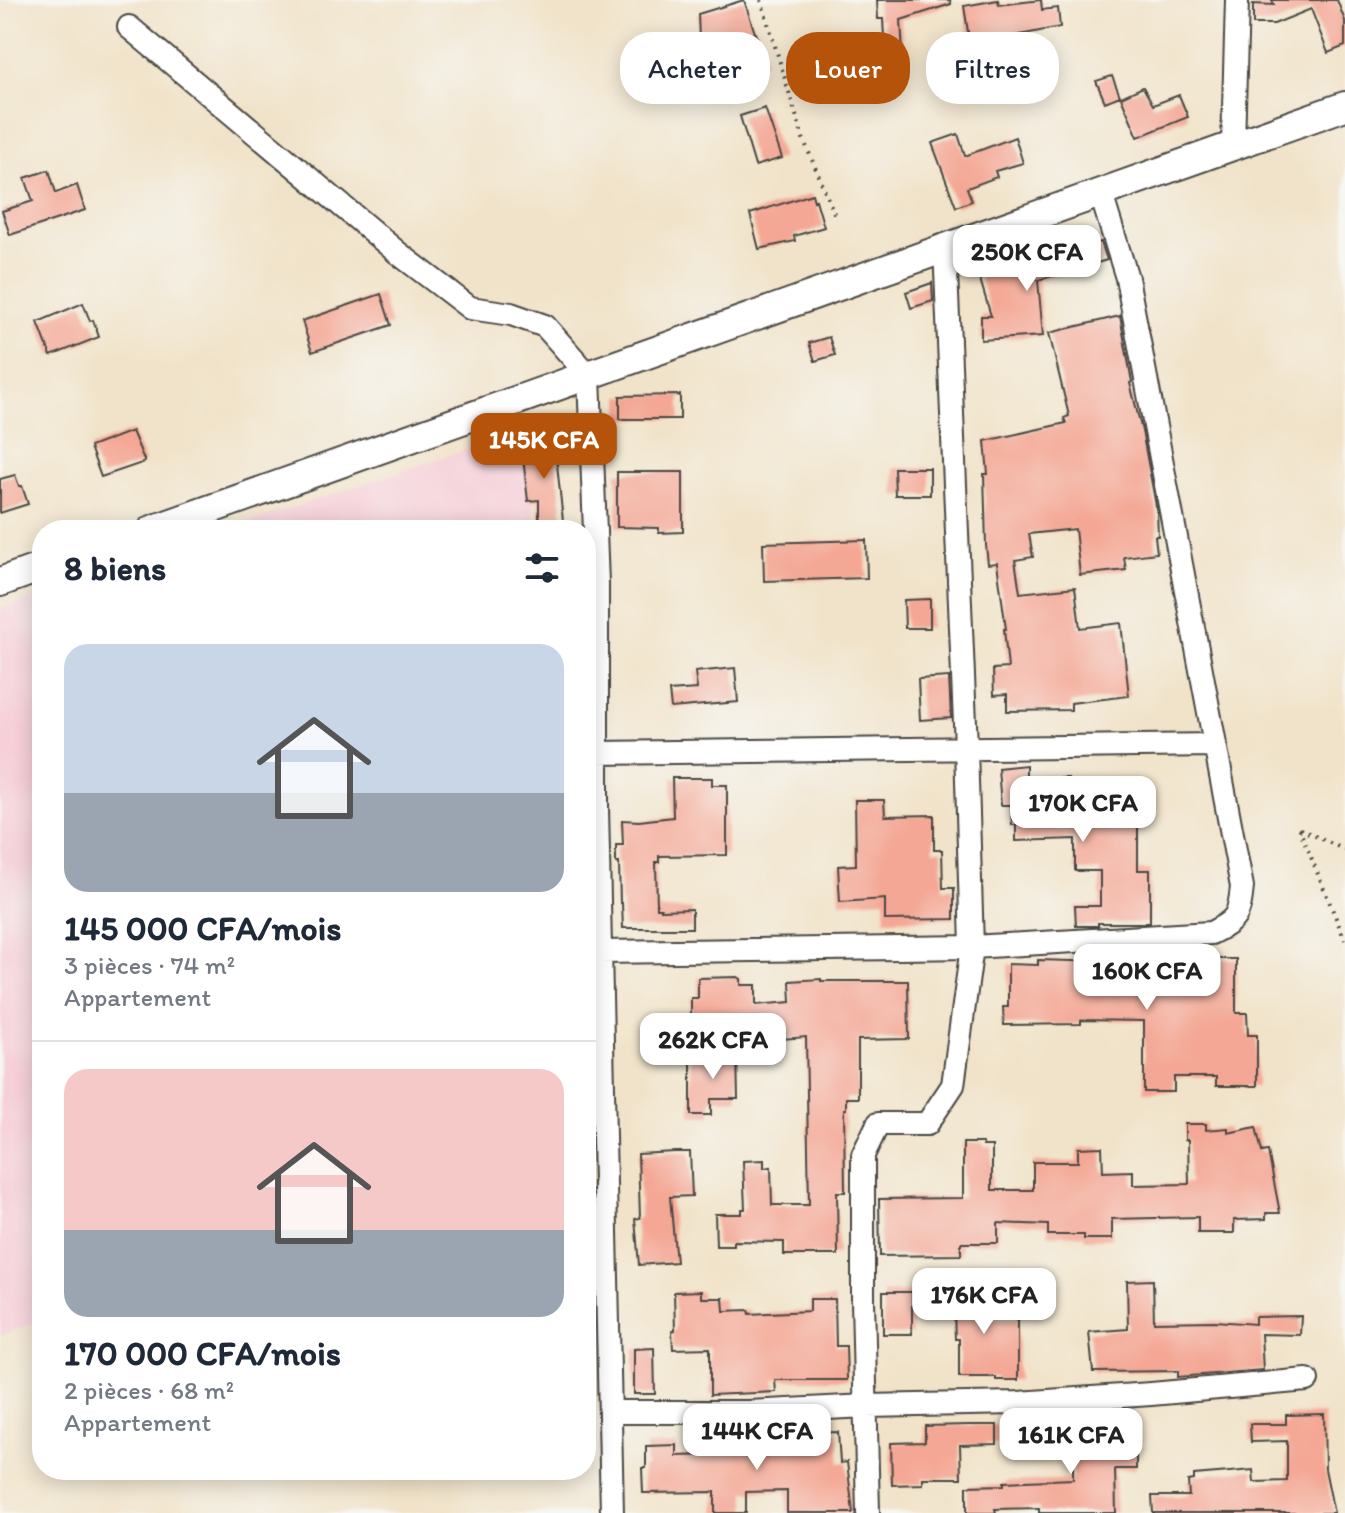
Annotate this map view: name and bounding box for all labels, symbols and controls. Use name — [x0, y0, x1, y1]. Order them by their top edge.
chip: Acheter — [620, 32, 770, 104]
chip: Louer — [786, 32, 910, 104]
chip: Filtres — [926, 32, 1059, 104]
pin: 250K CFA — [944, 225, 1110, 293]
text: 250K CFA — [971, 235, 1083, 267]
pin: 145K CFA — [461, 413, 627, 481]
text: 145K CFA — [489, 423, 599, 455]
icon: filters — [520, 546, 564, 590]
text: 8 biens — [64, 548, 166, 589]
icon: home — [242, 696, 386, 840]
pin: 170K CFA — [1000, 776, 1166, 844]
text: 170K CFA — [1028, 786, 1138, 818]
text: 145 000 CFA/mois — [64, 908, 341, 949]
pin: 160K CFA — [1064, 944, 1230, 1012]
text: 3 pièces · 74 m² — [64, 949, 235, 981]
text: 160K CFA — [1092, 954, 1202, 986]
text: Appartement — [64, 981, 211, 1013]
pin: 262K CFA — [630, 1013, 796, 1081]
text: 262K CFA — [658, 1023, 768, 1055]
icon: home — [242, 1121, 386, 1265]
pin: 176K CFA — [901, 1268, 1067, 1336]
text: 176K CFA — [930, 1278, 1038, 1310]
text: 170 000 CFA/mois — [64, 1333, 341, 1374]
text: 2 pièces · 68 m² — [64, 1374, 234, 1406]
pin: 144K CFA — [674, 1404, 840, 1472]
text: Appartement — [64, 1406, 211, 1438]
pin: 161K CFA — [988, 1408, 1154, 1476]
text: 144K CFA — [701, 1414, 813, 1446]
text: 161K CFA — [1018, 1418, 1124, 1450]

